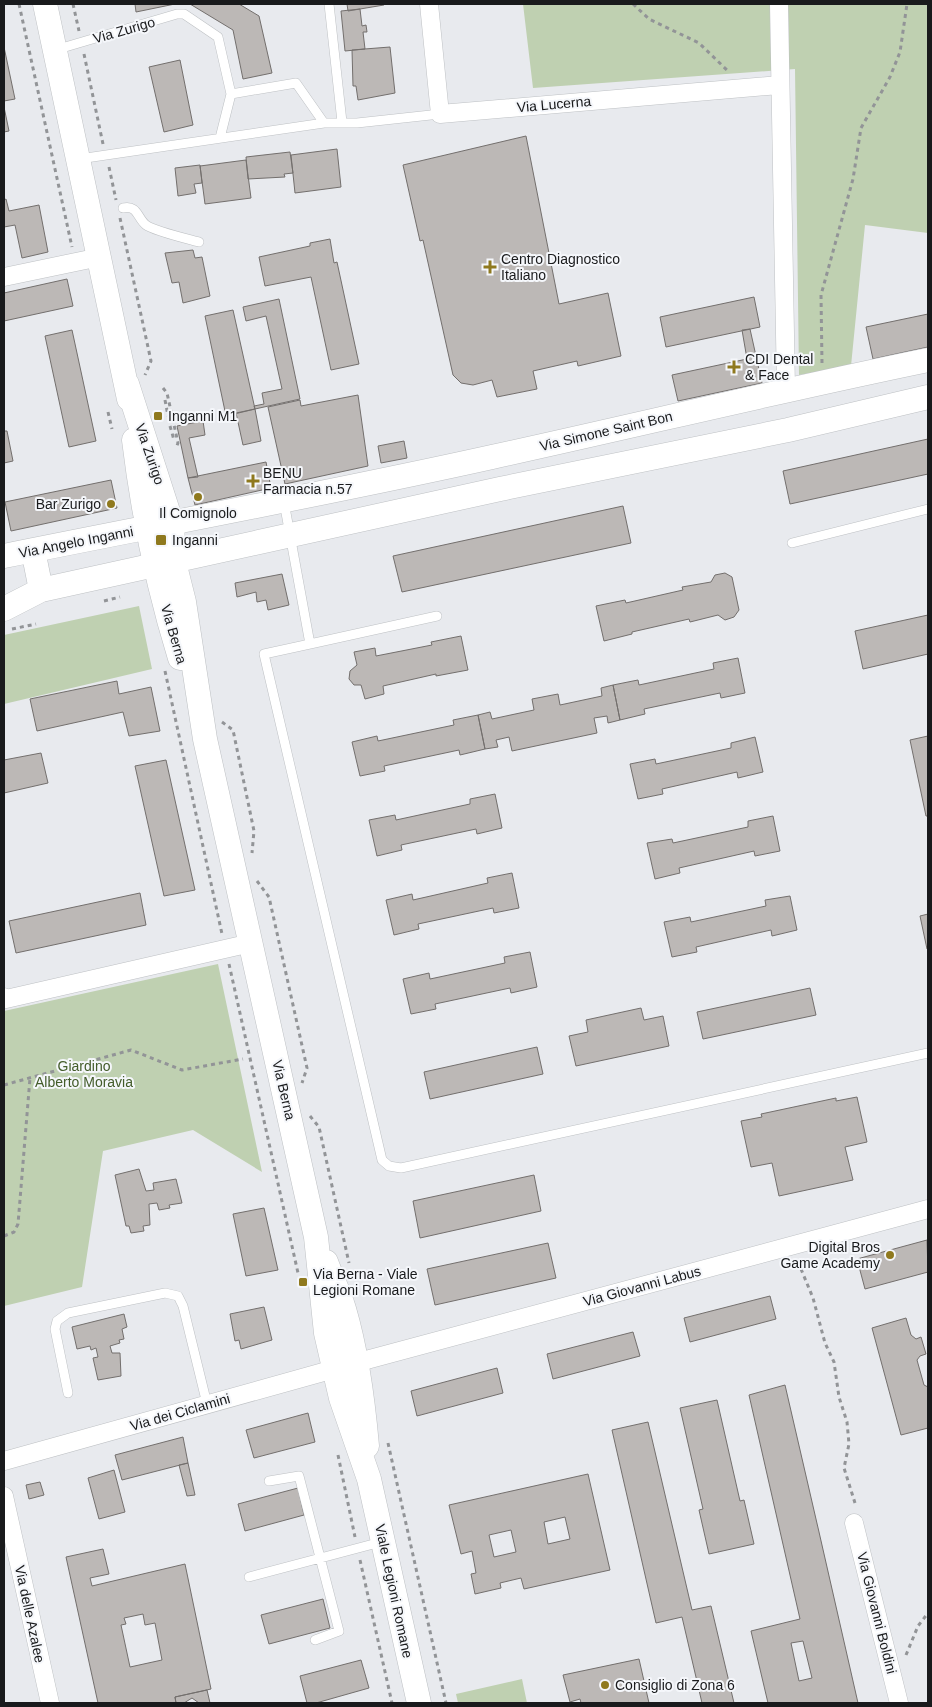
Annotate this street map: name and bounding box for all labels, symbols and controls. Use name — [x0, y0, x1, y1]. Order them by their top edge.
street label: Via Zurigo — [91, 13, 157, 46]
street label: Via Lucerna — [516, 93, 592, 115]
place label: Centro Diagnostico Italiano — [501, 251, 620, 283]
marker: Centro Diagnostico Italiano — [483, 260, 497, 274]
place label: CDI Dental & Face — [745, 351, 813, 383]
marker: CDI Dental & Face — [727, 360, 741, 374]
place label: Inganni M1 — [168, 408, 237, 424]
street label: Via Simone Saint Bon — [538, 408, 674, 454]
marker: Inganni M1 — [152, 410, 164, 422]
street label: Via Zurigo — [132, 421, 168, 487]
place label: BENU Farmacia n.57 — [263, 465, 353, 497]
marker: BENU Farmacia n.57 — [247, 475, 259, 487]
marker: Il Comignolo — [192, 491, 204, 503]
place label: Bar Zurigo — [36, 496, 101, 512]
marker: Bar Zurigo — [105, 498, 117, 510]
place label: Il Comignolo — [159, 505, 237, 521]
street label: Via Angelo Inganni — [17, 523, 135, 561]
place label: Inganni — [172, 532, 218, 548]
marker: Inganni — [154, 533, 168, 547]
street label: Via Berna — [158, 602, 190, 666]
park label: Giardino Alberto Moravia — [35, 1058, 133, 1090]
street label: Via Berna — [269, 1058, 299, 1122]
place label: Digital Bros Game Academy — [780, 1239, 880, 1271]
marker: Digital Bros Game Academy — [884, 1249, 896, 1261]
street label: Via Giovanni Labus — [581, 1263, 703, 1309]
place label: Via Berna - Viale Legioni Romane — [313, 1266, 418, 1298]
marker: Via Berna - Viale Legioni Romane — [297, 1276, 309, 1288]
street label: Via dei Ciclamini — [128, 1390, 232, 1434]
street label: Viale Legioni Romane — [372, 1522, 416, 1660]
street label: Via Giovanni Boldini — [854, 1550, 900, 1676]
street label: Via delle Azalee — [12, 1564, 48, 1664]
place label: Consiglio di Zona 6 — [615, 1677, 735, 1693]
marker: Consiglio di Zona 6 — [599, 1679, 611, 1691]

